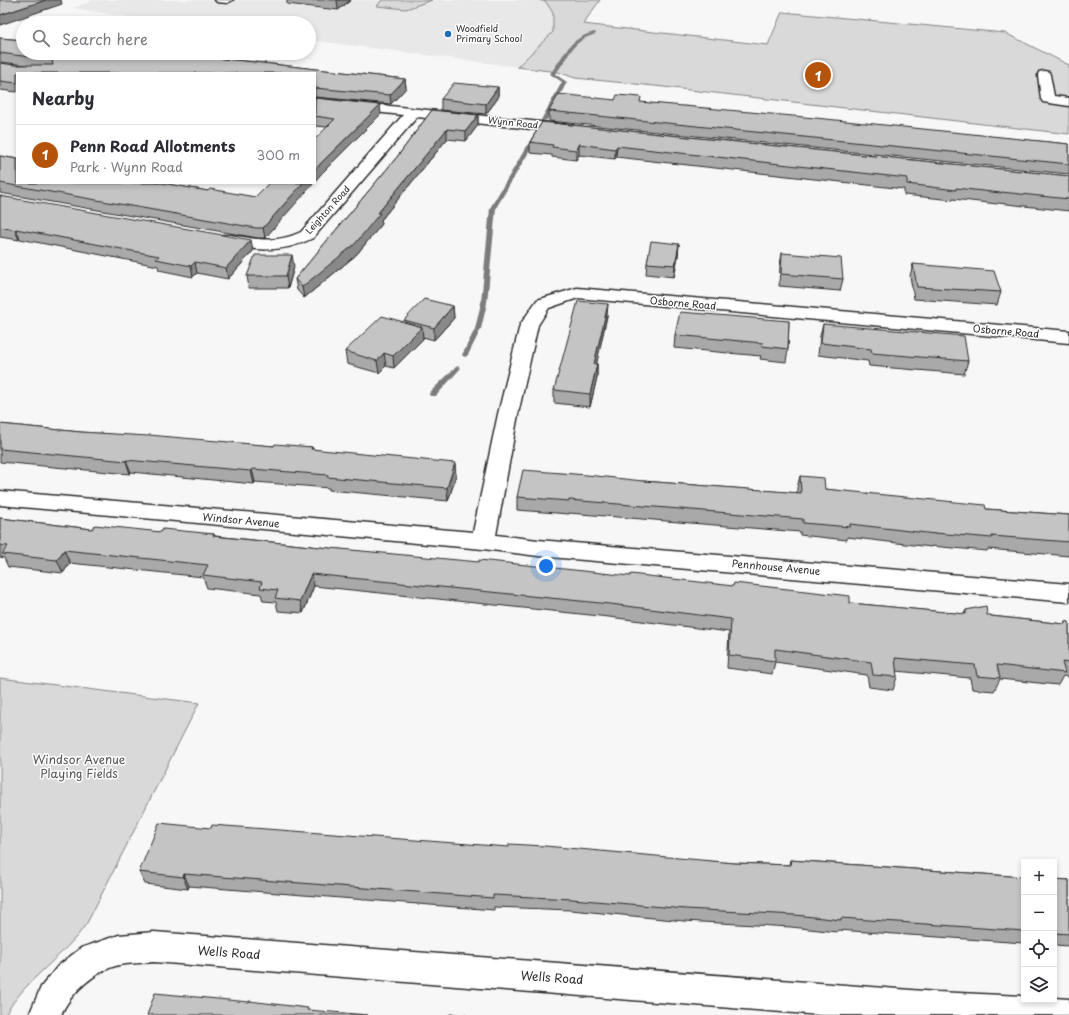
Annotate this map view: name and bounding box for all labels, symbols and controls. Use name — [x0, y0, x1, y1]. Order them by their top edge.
search box — [16, 16, 316, 60]
place label: Woodfield Primary School — [456, 21, 522, 45]
icon: search — [30, 27, 52, 49]
text: Search here — [62, 27, 148, 50]
marker: Woodfield Primary School — [443, 29, 453, 39]
pin: 1 — [805, 60, 831, 90]
text: Nearby — [32, 85, 94, 111]
street label: Wynn Road — [487, 112, 539, 132]
text: Penn Road Allotments — [70, 134, 235, 157]
text: 1 — [42, 145, 48, 164]
text: 300 m — [256, 145, 300, 164]
text: Park · Wynn Road — [70, 157, 183, 176]
street label: Leighton Road — [302, 182, 353, 237]
street label: Osborne Road — [649, 292, 717, 313]
street label: Osborne Road — [972, 320, 1040, 341]
street label: Windsor Avenue — [202, 509, 281, 530]
street label: Pennhouse Avenue — [731, 555, 821, 578]
your location — [536, 556, 556, 576]
park label: Windsor Avenue Playing Fields — [33, 750, 126, 782]
map controls — [1021, 859, 1057, 1003]
button: + — [1021, 859, 1057, 895]
button: − — [1021, 895, 1057, 931]
button: locate — [1021, 931, 1057, 967]
street label: Wells Road — [197, 941, 261, 963]
street label: Wells Road — [520, 966, 584, 988]
button: layers — [1021, 967, 1057, 1003]

